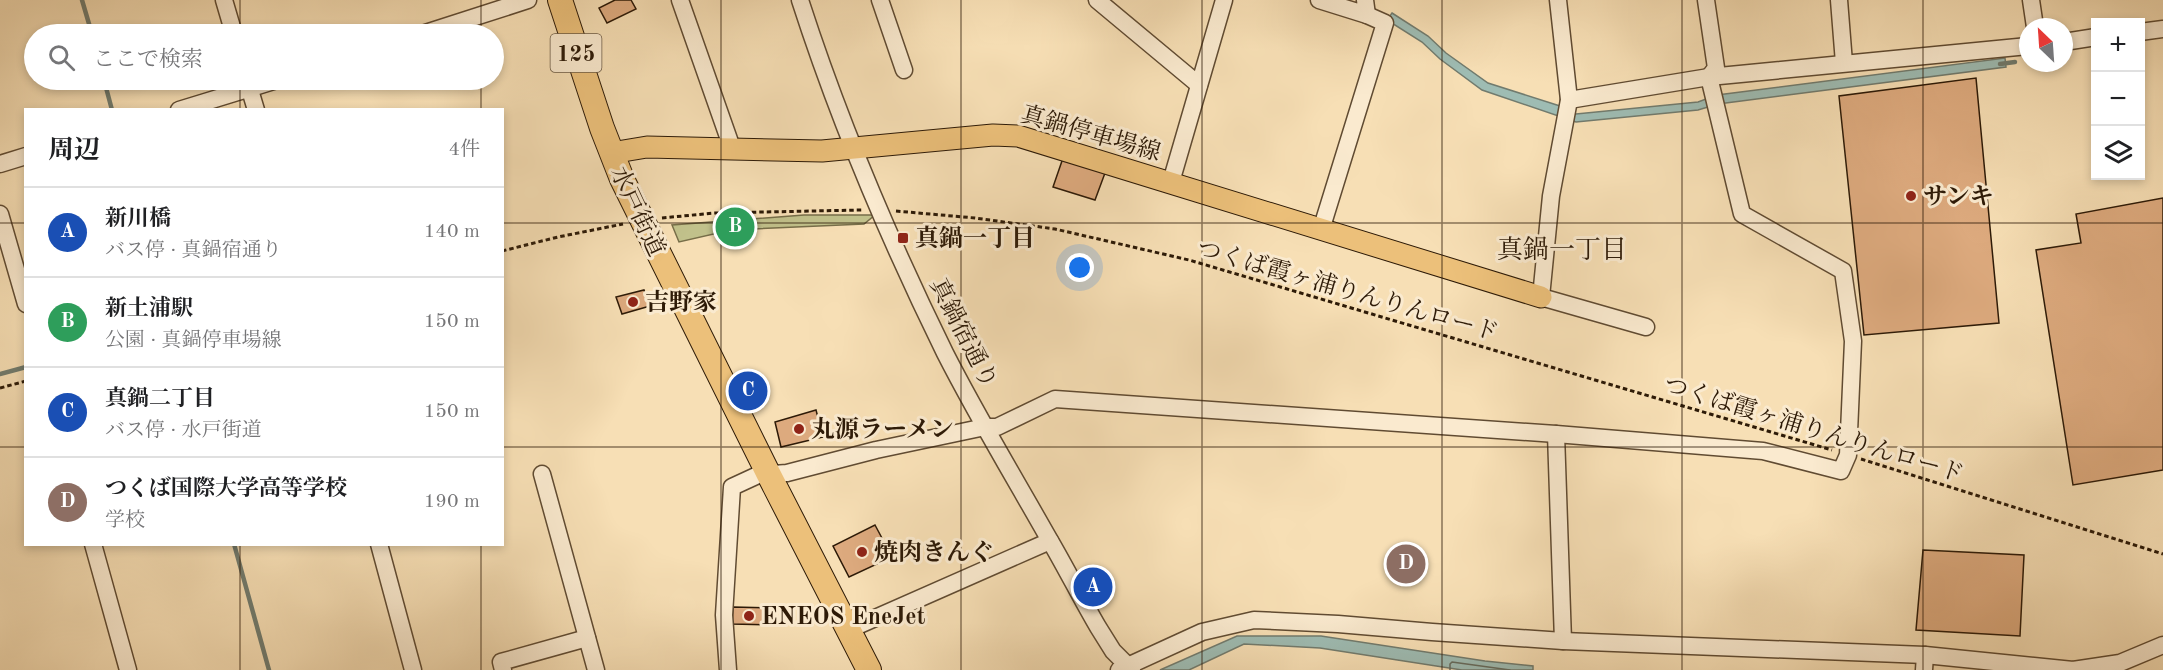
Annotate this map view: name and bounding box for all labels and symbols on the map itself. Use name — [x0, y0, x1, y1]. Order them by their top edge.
north arrow — [2019, 18, 2073, 72]
road number: 125 — [550, 34, 602, 72]
street label: 真鍋停車場線 — [1018, 101, 1164, 166]
street label: 水戸街道 — [605, 162, 670, 260]
place label: サンキ — [1923, 184, 1994, 210]
marker: サンキ — [1904, 189, 1918, 203]
pin: B — [716, 204, 754, 250]
place label: 真鍋一丁目 — [915, 225, 1035, 252]
marker: 真鍋一丁目 — [896, 231, 910, 245]
street label: つくば霞ヶ浦りんりんロード — [1194, 235, 1502, 346]
district label: 真鍋一丁目 — [1497, 236, 1627, 264]
your location — [1065, 253, 1094, 282]
street label: 真鍋宿通り — [924, 274, 1003, 393]
place label: 吉野家 — [645, 289, 717, 316]
marker: 吉野家 — [626, 295, 640, 309]
pin: C — [728, 368, 768, 414]
street label: つくば霞ヶ浦りんりんロード — [1661, 371, 1967, 488]
place label: 丸源ラーメン — [811, 416, 954, 443]
marker: 丸源ラーメン — [792, 422, 806, 436]
place label: 焼肉きんぐ — [874, 539, 994, 566]
pin: D — [1386, 542, 1426, 586]
marker: 焼肉きんぐ — [855, 545, 869, 559]
pin: A — [1074, 564, 1112, 610]
place label: ENEOS EneJet — [761, 606, 926, 630]
marker: ENEOS EneJet — [742, 609, 756, 623]

